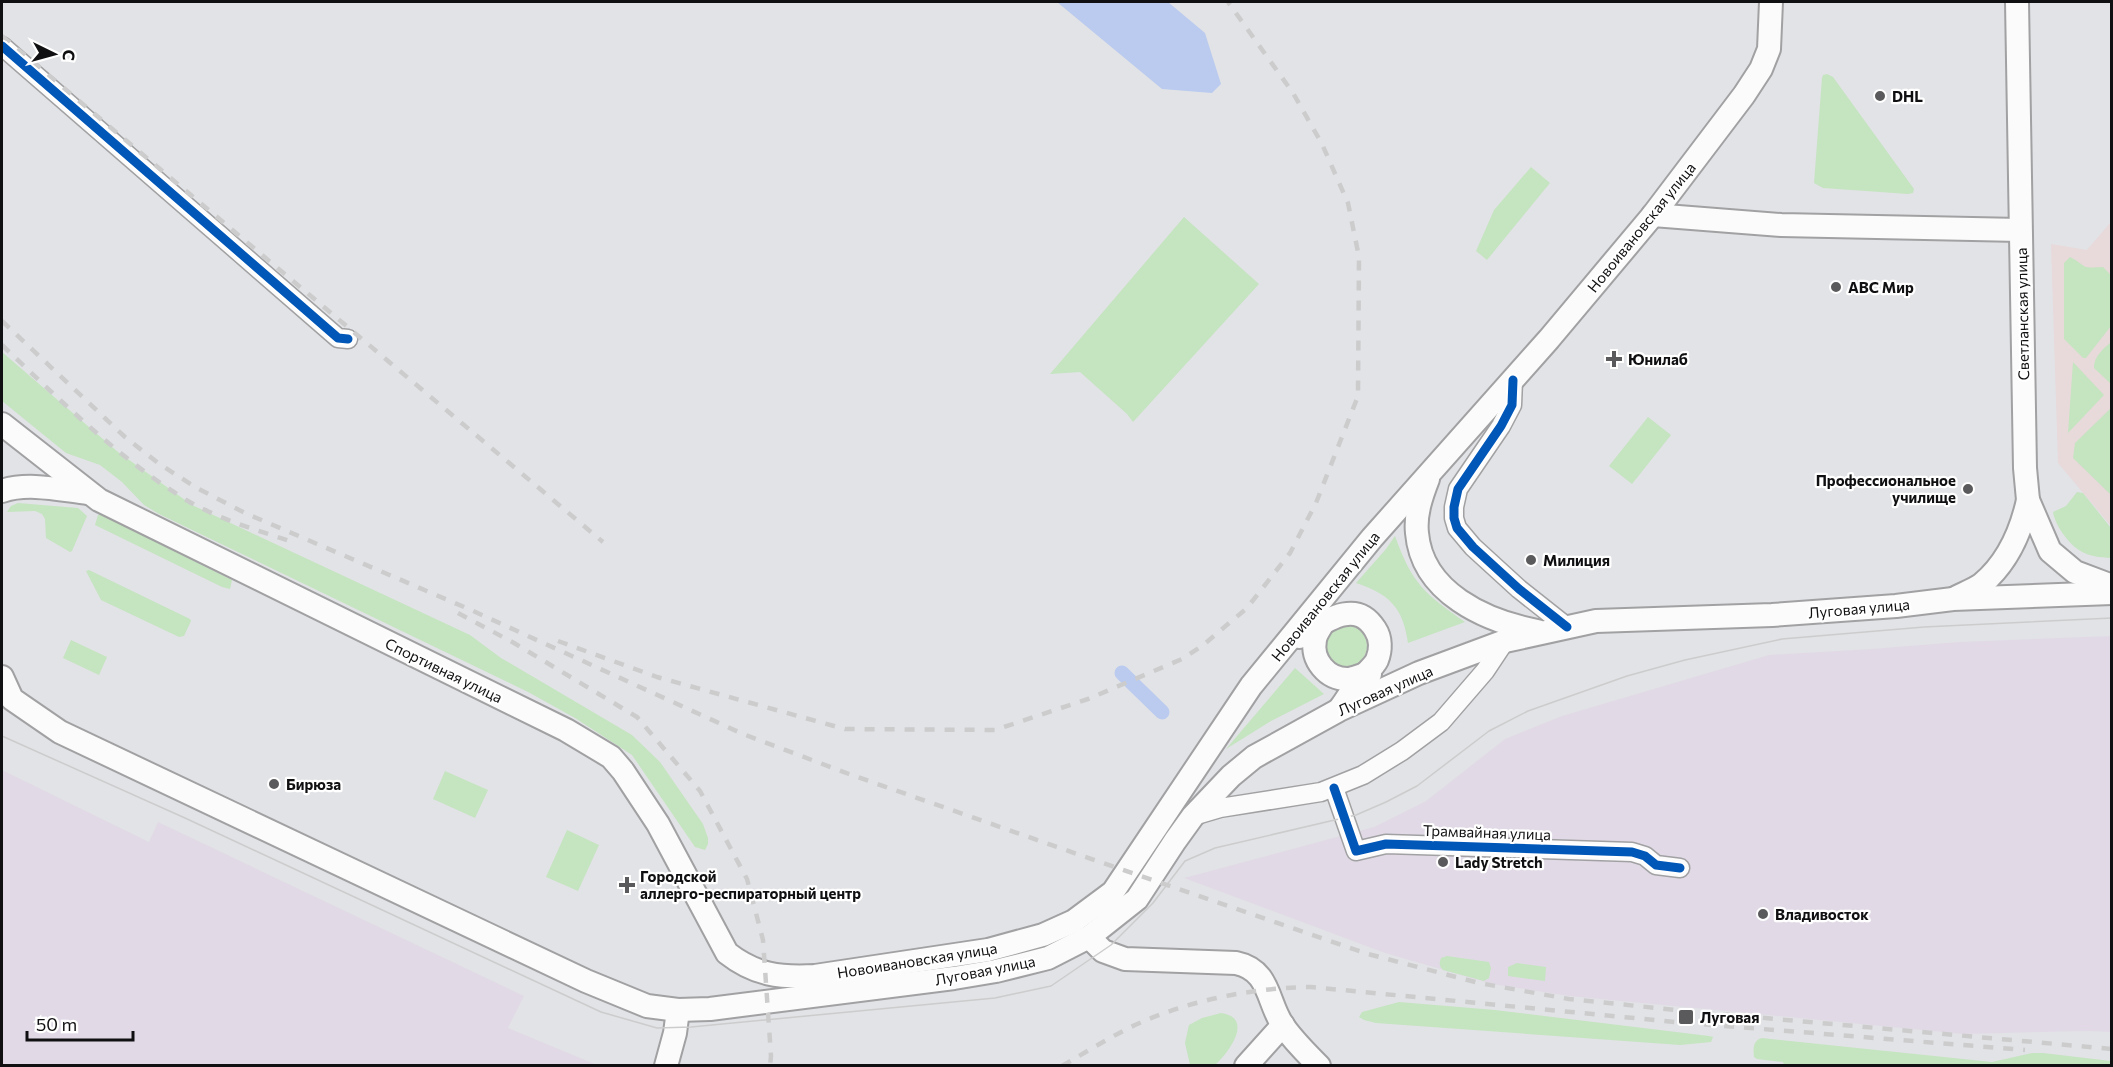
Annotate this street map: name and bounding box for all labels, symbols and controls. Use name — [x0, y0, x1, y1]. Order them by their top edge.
north arrow — [24, 24, 84, 84]
text: С — [59, 49, 79, 62]
place label: DHL — [1892, 87, 1923, 105]
marker: DHL — [1873, 89, 1887, 103]
street label: Новоивановская улица — [1583, 158, 1699, 296]
street label: Светланская улица — [2012, 247, 2032, 381]
place label: ABC Мир — [1848, 278, 1914, 296]
marker: ABC Мир — [1829, 280, 1843, 294]
marker: Юнилаб — [1605, 350, 1623, 368]
place label: Юнилаб — [1628, 350, 1688, 368]
place label: Профессиональное училище — [1816, 471, 1956, 506]
marker: Профессиональное училище — [1961, 482, 1975, 496]
street label: Новоивановская улица — [1267, 527, 1383, 665]
place label: Милиция — [1543, 551, 1610, 569]
marker: Милиция — [1524, 553, 1538, 567]
street label: Луговая улица — [1807, 595, 1911, 621]
street label: Спортивная улица — [382, 634, 506, 706]
street label: Луговая улица — [1335, 661, 1435, 719]
place label: Бирюза — [286, 775, 341, 793]
marker: Бирюза — [267, 777, 281, 791]
street label: Трамвайная улица — [1423, 821, 1551, 843]
place label: Lady Stretch — [1455, 853, 1543, 871]
marker: Lady Stretch — [1436, 855, 1450, 869]
place label: Городской аллерго-респираторный центр — [640, 867, 861, 902]
marker: Городской аллерго-респираторный центр — [618, 876, 636, 894]
place label: Владивосток — [1775, 905, 1869, 923]
marker: Владивосток — [1756, 907, 1770, 921]
street label: Новоивановская улица — [836, 938, 998, 982]
street label: Луговая улица — [933, 951, 1037, 989]
scale bar — [27, 1004, 134, 1042]
marker: Луговая — [1677, 1008, 1695, 1026]
place label: Луговая — [1700, 1008, 1759, 1026]
text: 50 m — [36, 1013, 77, 1035]

